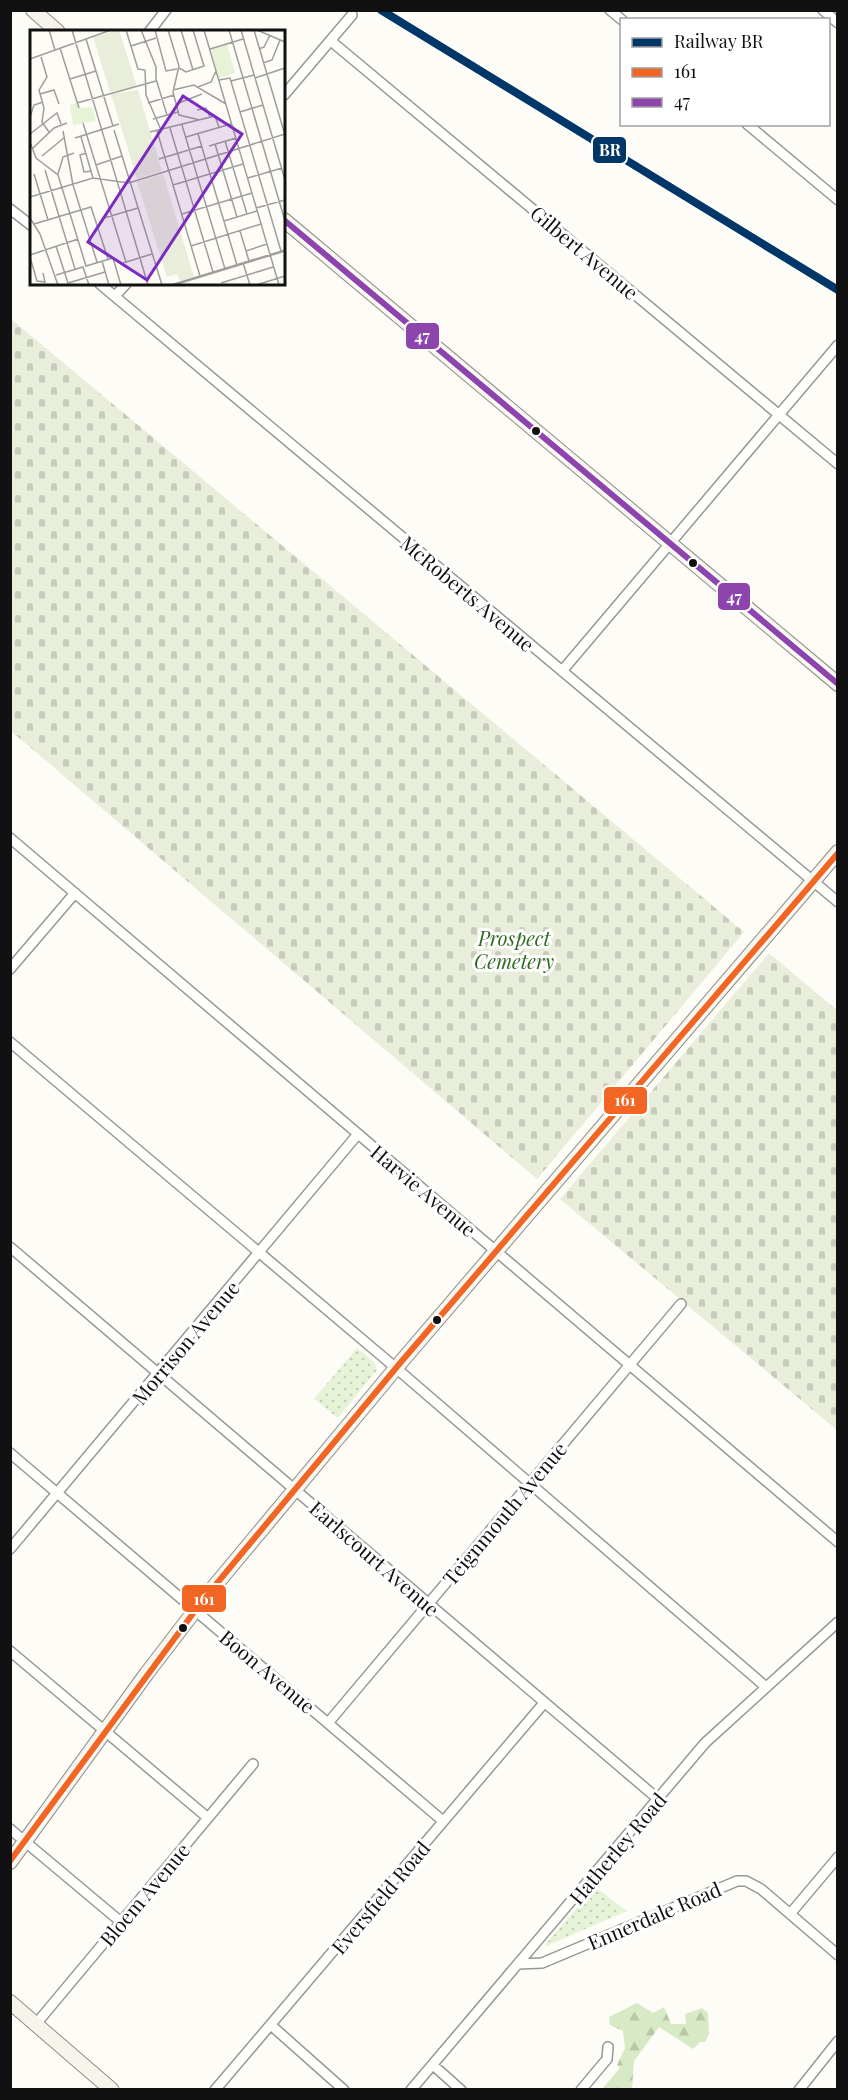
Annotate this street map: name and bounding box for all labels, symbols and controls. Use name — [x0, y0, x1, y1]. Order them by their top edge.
legend — [620, 18, 830, 126]
text: Railway BR — [674, 29, 764, 53]
inset map — [30, 30, 285, 285]
text: 161 — [674, 59, 697, 83]
text: 47 — [674, 89, 691, 113]
line badge: BR — [592, 136, 627, 164]
text: BR — [599, 139, 622, 160]
street label: Gilbert Avenue — [525, 199, 645, 305]
line badge: 47 — [405, 322, 440, 350]
text: 47 — [414, 325, 430, 346]
unlabelled marker — [530, 425, 542, 437]
street label: McRoberts Avenue — [395, 529, 541, 657]
unlabelled marker — [687, 557, 699, 569]
line badge: 47 — [717, 582, 751, 611]
text: 47 — [726, 586, 742, 607]
park label: Prospect Cemetery — [474, 924, 554, 974]
line badge: 161 — [603, 1086, 648, 1115]
text: 161 — [614, 1089, 636, 1110]
street label: Harvie Avenue — [366, 1138, 482, 1242]
street label: Morrison Avenue — [125, 1274, 245, 1410]
unlabelled marker — [431, 1314, 443, 1326]
street label: Teignmouth Avenue — [436, 1436, 572, 1590]
street label: Earlscourt Avenue — [304, 1494, 446, 1622]
line badge: 161 — [181, 1584, 227, 1613]
text: 161 — [193, 1588, 215, 1609]
unlabelled marker — [177, 1622, 189, 1634]
street label: Boon Avenue — [215, 1623, 321, 1719]
street label: Hatherley Road — [562, 1786, 672, 1910]
street label: Eversfield Road — [325, 1834, 436, 1959]
street label: Bloem Avenue — [93, 1837, 195, 1951]
street label: Ennerdale Road — [583, 1875, 725, 1955]

